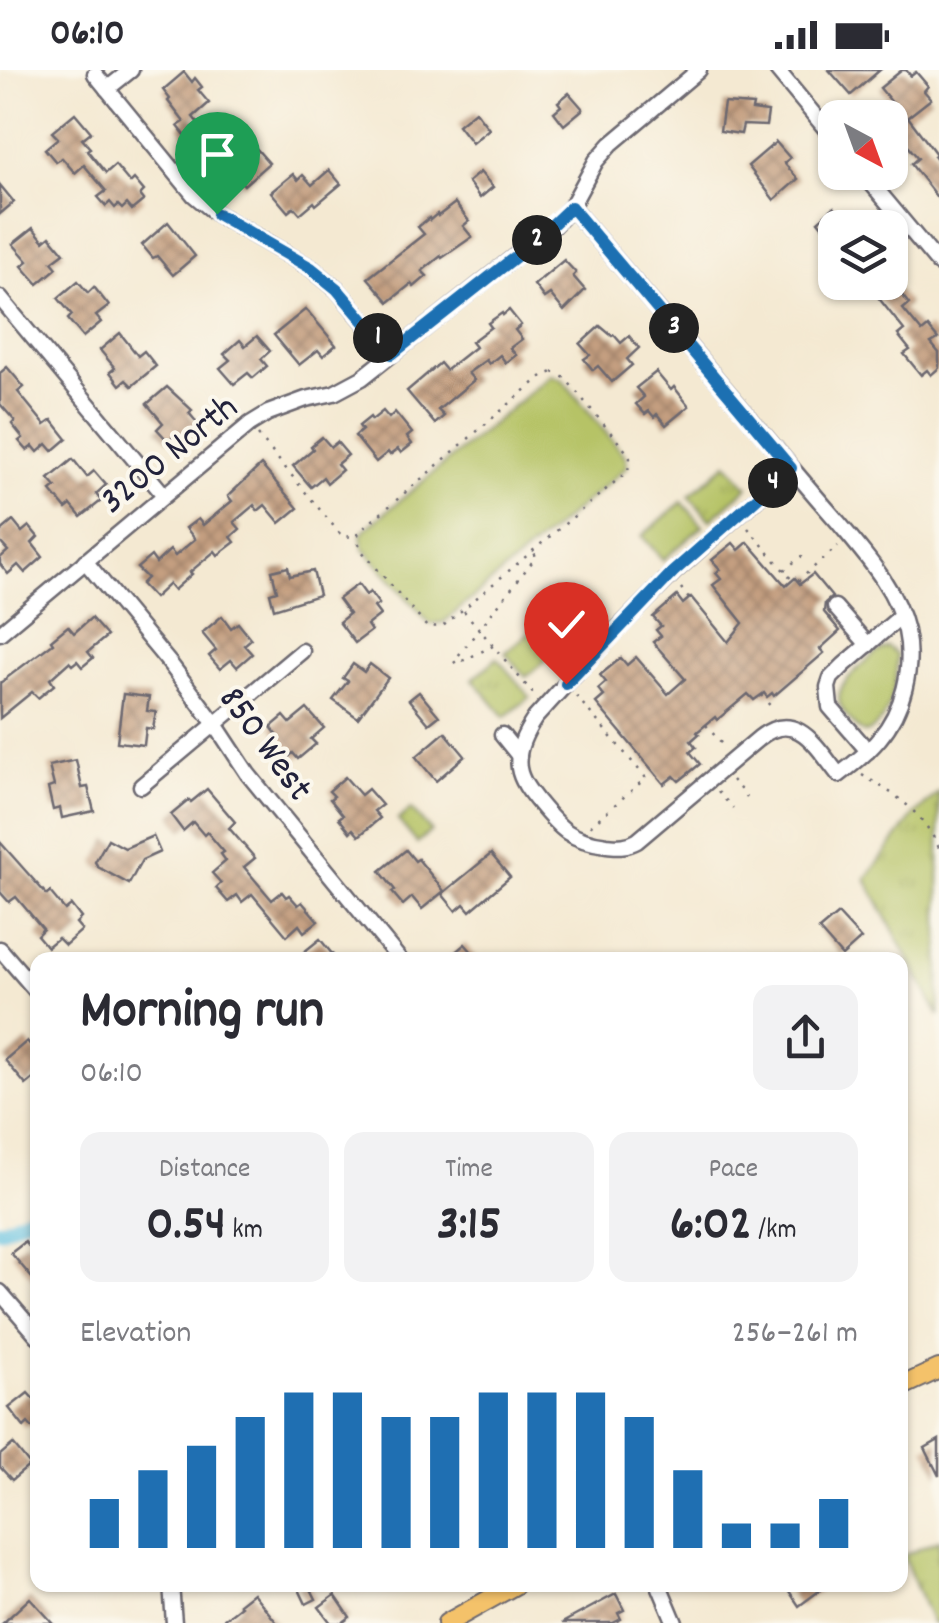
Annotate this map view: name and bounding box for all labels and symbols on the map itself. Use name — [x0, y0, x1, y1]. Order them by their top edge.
north arrow — [818, 100, 908, 190]
pin — [175, 112, 260, 215]
pin: 2 — [512, 215, 562, 265]
pin: 3 — [649, 303, 699, 353]
pin: 1 — [353, 313, 403, 363]
street label: 3200 North — [89, 383, 252, 530]
pin: 4 — [748, 458, 798, 508]
pin — [524, 582, 609, 685]
street label: 850 West — [203, 676, 324, 814]

